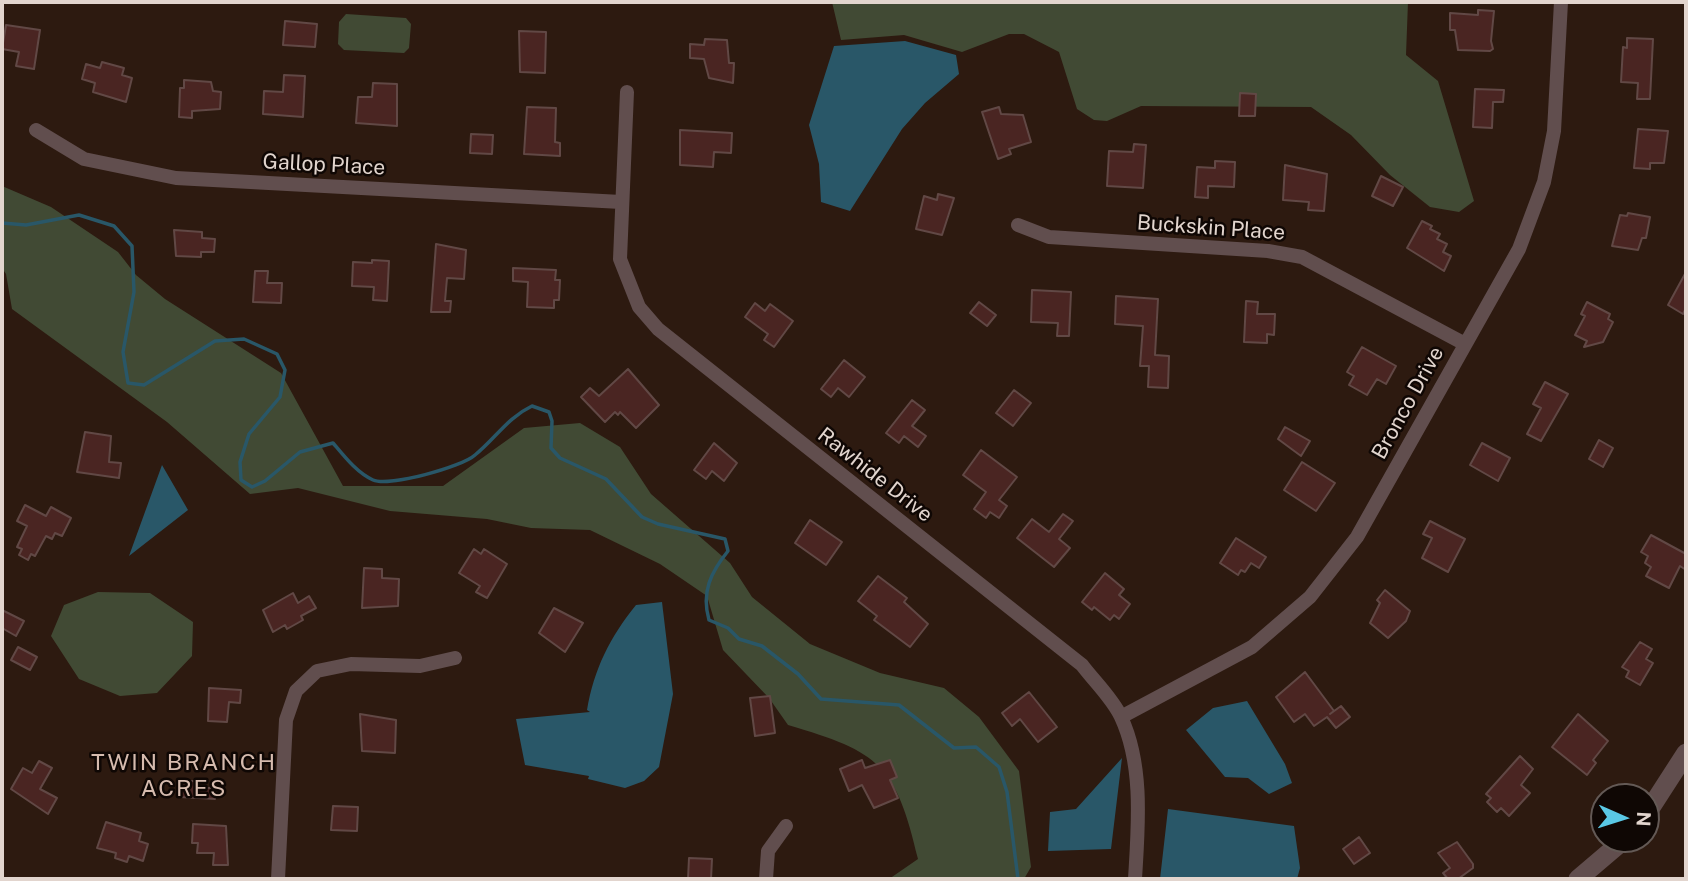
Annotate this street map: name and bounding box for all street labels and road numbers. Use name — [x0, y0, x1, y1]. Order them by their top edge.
street label: Gallop Place — [262, 149, 386, 181]
street label: Buckskin Place — [1136, 210, 1286, 246]
street label: Bronco Drive — [1367, 342, 1449, 464]
street label: Rawhide Drive — [813, 422, 937, 528]

